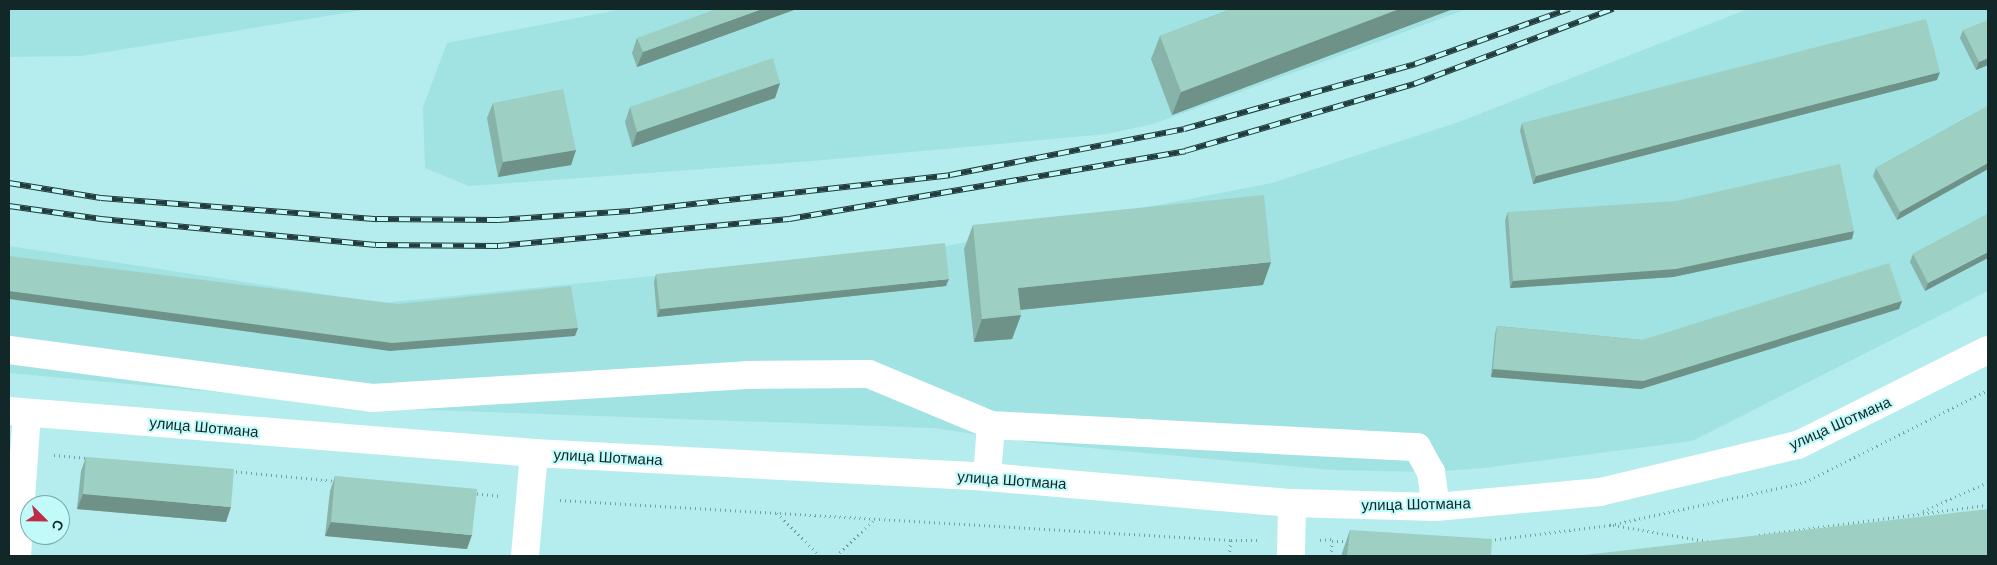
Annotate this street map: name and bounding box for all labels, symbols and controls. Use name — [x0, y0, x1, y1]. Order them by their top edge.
street label: улица Шотмана — [1786, 393, 1894, 453]
street label: улица Шотмана — [149, 413, 259, 441]
street label: улица Шотмана — [553, 445, 663, 469]
street label: улица Шотмана — [957, 467, 1067, 493]
street label: улица Шотмана — [1361, 494, 1471, 514]
north arrow — [20, 495, 70, 545]
text: С — [49, 518, 67, 533]

